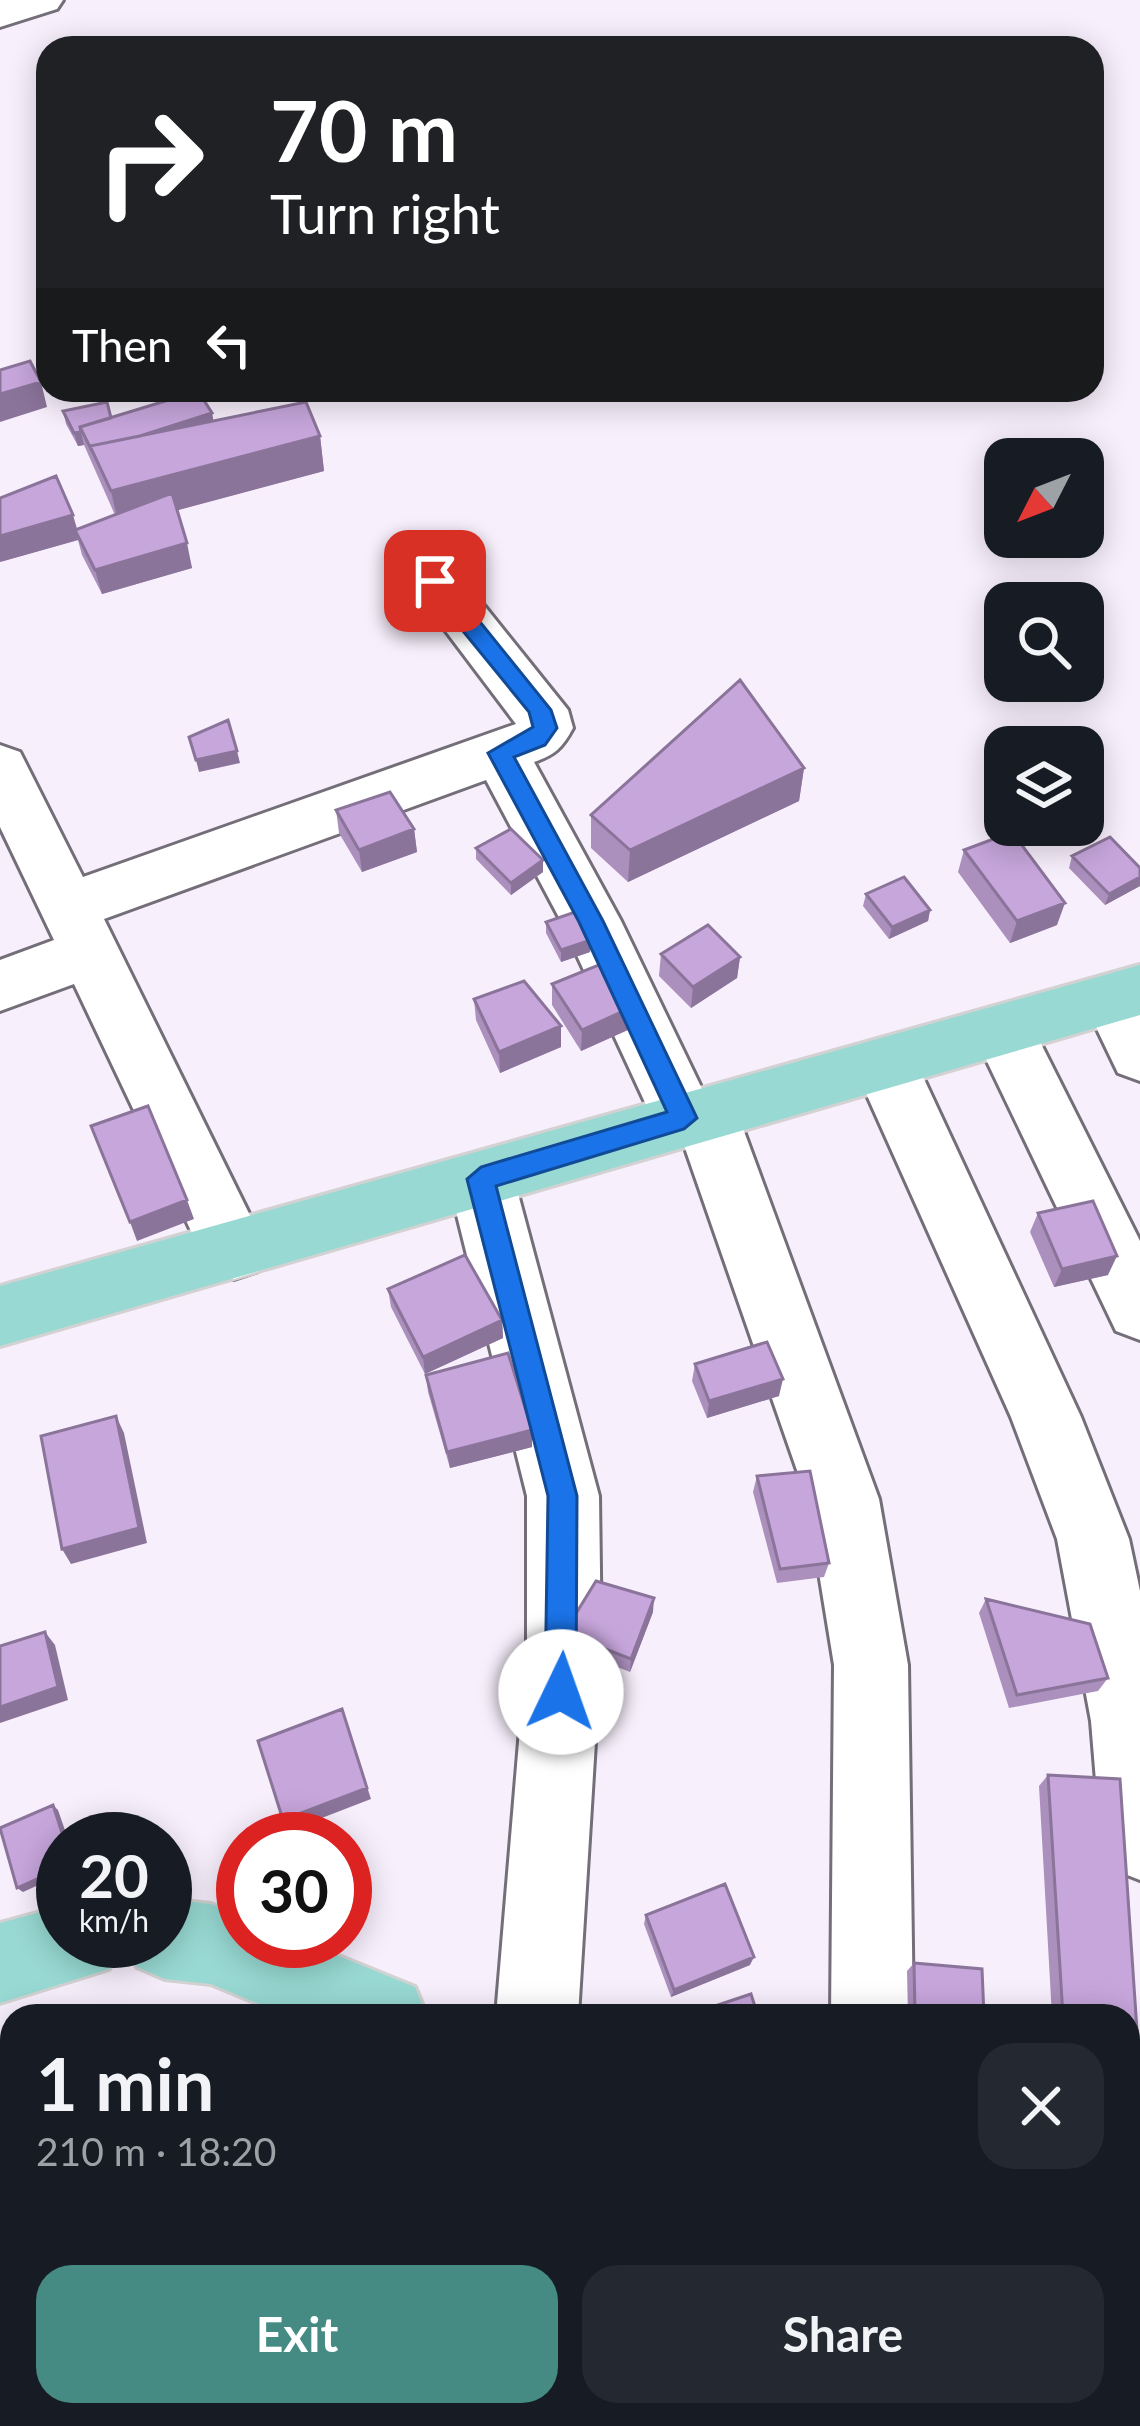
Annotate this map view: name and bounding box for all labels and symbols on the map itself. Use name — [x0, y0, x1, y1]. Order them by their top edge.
north arrow — [984, 438, 1104, 558]
pin — [384, 530, 486, 632]
position arrow — [498, 1629, 624, 1755]
speed limit sign: 30 — [216, 1812, 372, 1968]

